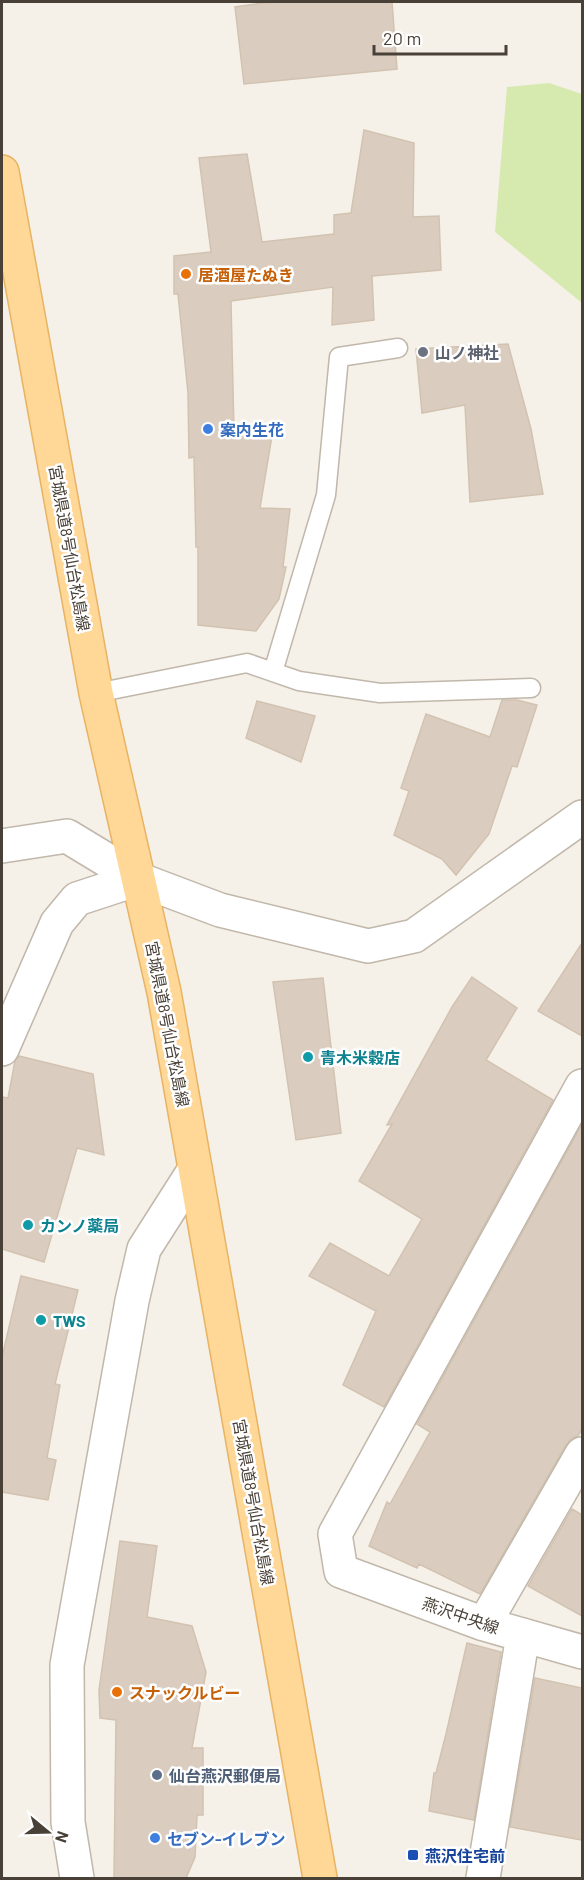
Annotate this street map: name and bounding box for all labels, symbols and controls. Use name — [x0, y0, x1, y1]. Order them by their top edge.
scale bar — [374, 18, 506, 56]
text: 20 m — [383, 27, 421, 49]
place label: 居酒屋たぬき — [198, 265, 294, 284]
marker: 居酒屋たぬき — [179, 267, 193, 281]
place label: 山ノ神社 — [435, 343, 499, 362]
marker: 山ノ神社 — [416, 345, 430, 359]
place label: 案内生花 — [220, 420, 284, 439]
marker: 案内生花 — [201, 422, 215, 436]
street label: 宮城県道8号仙台松島線 — [46, 463, 94, 633]
street label: 宮城県道8号仙台松島線 — [143, 940, 193, 1108]
place label: 青木米穀店 — [320, 1048, 400, 1067]
marker: 青木米穀店 — [301, 1050, 315, 1064]
place label: カンノ薬局 — [40, 1216, 119, 1235]
marker: カンノ薬局 — [21, 1218, 35, 1232]
place label: TWS — [53, 1311, 86, 1330]
marker: TWS — [34, 1313, 48, 1327]
street label: 宮城県道8号仙台松島線 — [230, 1417, 278, 1587]
street label: 燕沢中央線 — [420, 1593, 502, 1637]
place label: スナックルビー — [129, 1683, 241, 1702]
marker: スナックルビー — [110, 1685, 124, 1699]
place label: 仙台燕沢郵便局 — [168, 1766, 281, 1785]
marker: 仙台燕沢郵便局 — [150, 1768, 164, 1782]
north arrow — [18, 1802, 78, 1862]
text: N — [52, 1829, 73, 1845]
place label: セブン-イレブン — [167, 1829, 286, 1848]
marker: セブン-イレブン — [148, 1831, 162, 1845]
place label: 燕沢住宅前 — [425, 1846, 505, 1865]
marker: 燕沢住宅前 — [406, 1848, 420, 1862]

